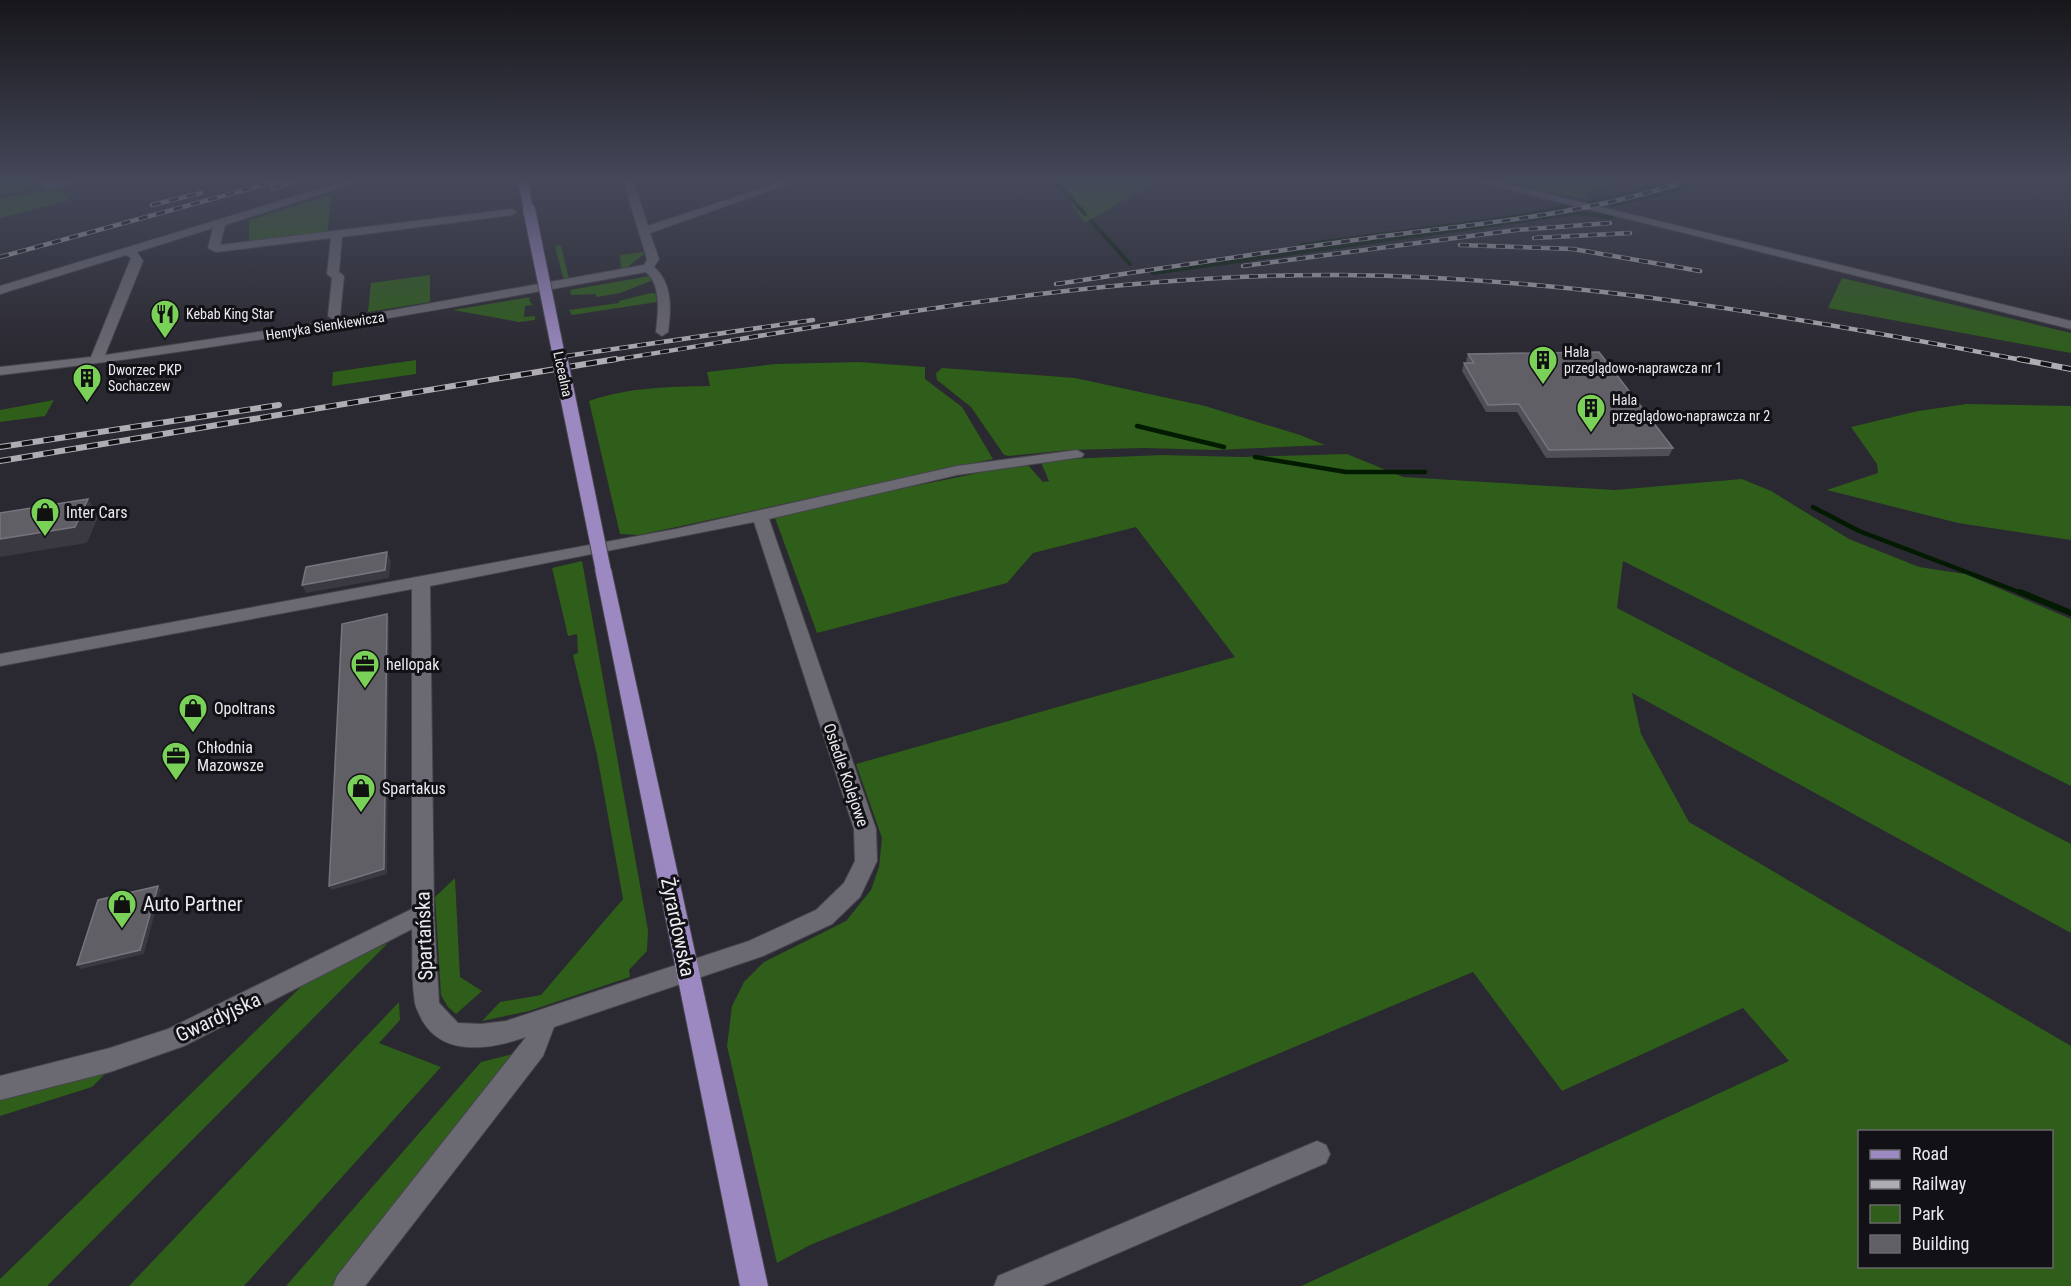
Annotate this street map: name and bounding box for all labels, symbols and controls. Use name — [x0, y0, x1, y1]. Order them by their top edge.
restaurant icon: Kebab King Star — [149, 298, 181, 340]
place label: Kebab King Star — [186, 306, 274, 322]
street label: Henryka Sienkiewicza — [264, 309, 386, 343]
building icon: Hala przeglądowo-naprawcza nr 1 — [1527, 344, 1559, 386]
place label: Hala przeglądowo-naprawcza nr 1 — [1564, 344, 1722, 376]
street label: Licealna — [550, 350, 576, 398]
building icon: Dworzec PKP Sochaczew — [71, 362, 103, 404]
place label: Dworzec PKP Sochaczew — [108, 362, 182, 394]
building icon: Hala przeglądowo-naprawcza nr 2 — [1575, 392, 1607, 434]
place label: Hala przeglądowo-naprawcza nr 2 — [1612, 392, 1770, 424]
shop icon: Inter Cars — [29, 496, 61, 538]
place label: Inter Cars — [66, 503, 127, 522]
office icon: hellopak — [349, 648, 381, 690]
place label: hellopak — [386, 655, 440, 674]
shop icon: Opoltrans — [177, 692, 209, 734]
place label: Opoltrans — [214, 699, 275, 718]
street label: Osiedle Kolejowe — [819, 721, 873, 829]
place label: Chłodnia Mazowsze — [197, 738, 264, 775]
office icon: Chłodnia Mazowsze — [160, 740, 192, 782]
shop icon: Spartakus — [345, 772, 377, 814]
place label: Spartakus — [382, 779, 446, 798]
street label: Żyrardowska — [656, 875, 700, 979]
shop icon: Auto Partner — [106, 888, 138, 930]
street label: Spartańska — [410, 891, 438, 981]
place label: Auto Partner — [143, 892, 243, 916]
street label: Gwardyjska — [172, 987, 264, 1047]
legend — [1858, 1130, 2053, 1268]
text: Road — [1912, 1143, 1948, 1164]
text: Railway — [1912, 1173, 1967, 1194]
text: Park — [1912, 1203, 1944, 1224]
text: Building — [1912, 1233, 1969, 1254]

